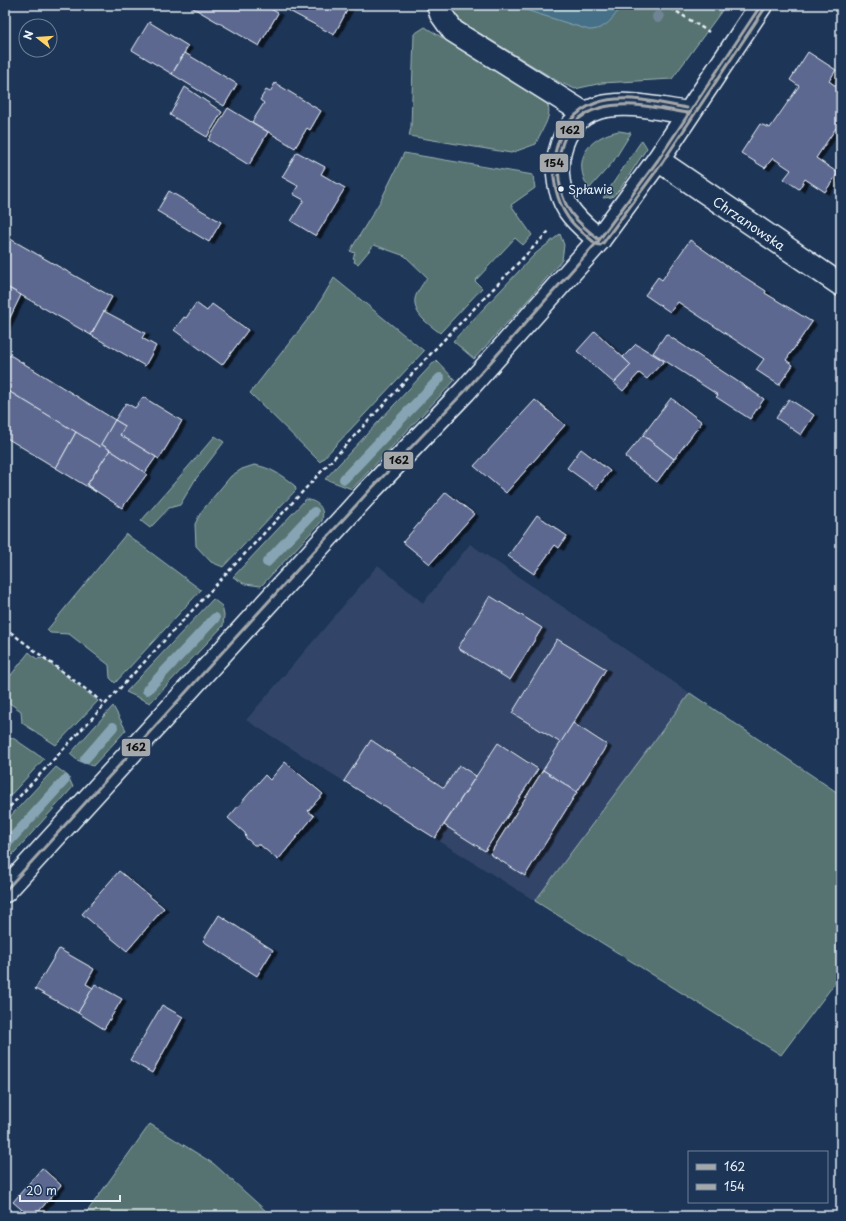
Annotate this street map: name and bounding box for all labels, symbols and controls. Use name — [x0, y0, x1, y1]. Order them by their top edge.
north arrow — [18, 18, 58, 58]
text: N — [19, 28, 37, 42]
line badge: 162 — [555, 120, 585, 139]
text: 162 — [560, 121, 580, 138]
line badge: 154 — [539, 153, 569, 173]
text: 154 — [544, 154, 564, 171]
place label: Spławie — [568, 180, 613, 198]
marker: Spławie — [556, 184, 566, 194]
street label: Chrzanowska — [710, 191, 791, 255]
line badge: 162 — [383, 451, 414, 470]
text: 162 — [389, 451, 409, 468]
line badge: 162 — [121, 738, 151, 757]
text: 162 — [126, 738, 146, 755]
legend — [688, 1151, 828, 1203]
text: 162 — [724, 1157, 745, 1175]
scale bar — [20, 1177, 120, 1203]
text: 154 — [724, 1177, 745, 1195]
text: 20 m — [26, 1181, 57, 1199]

